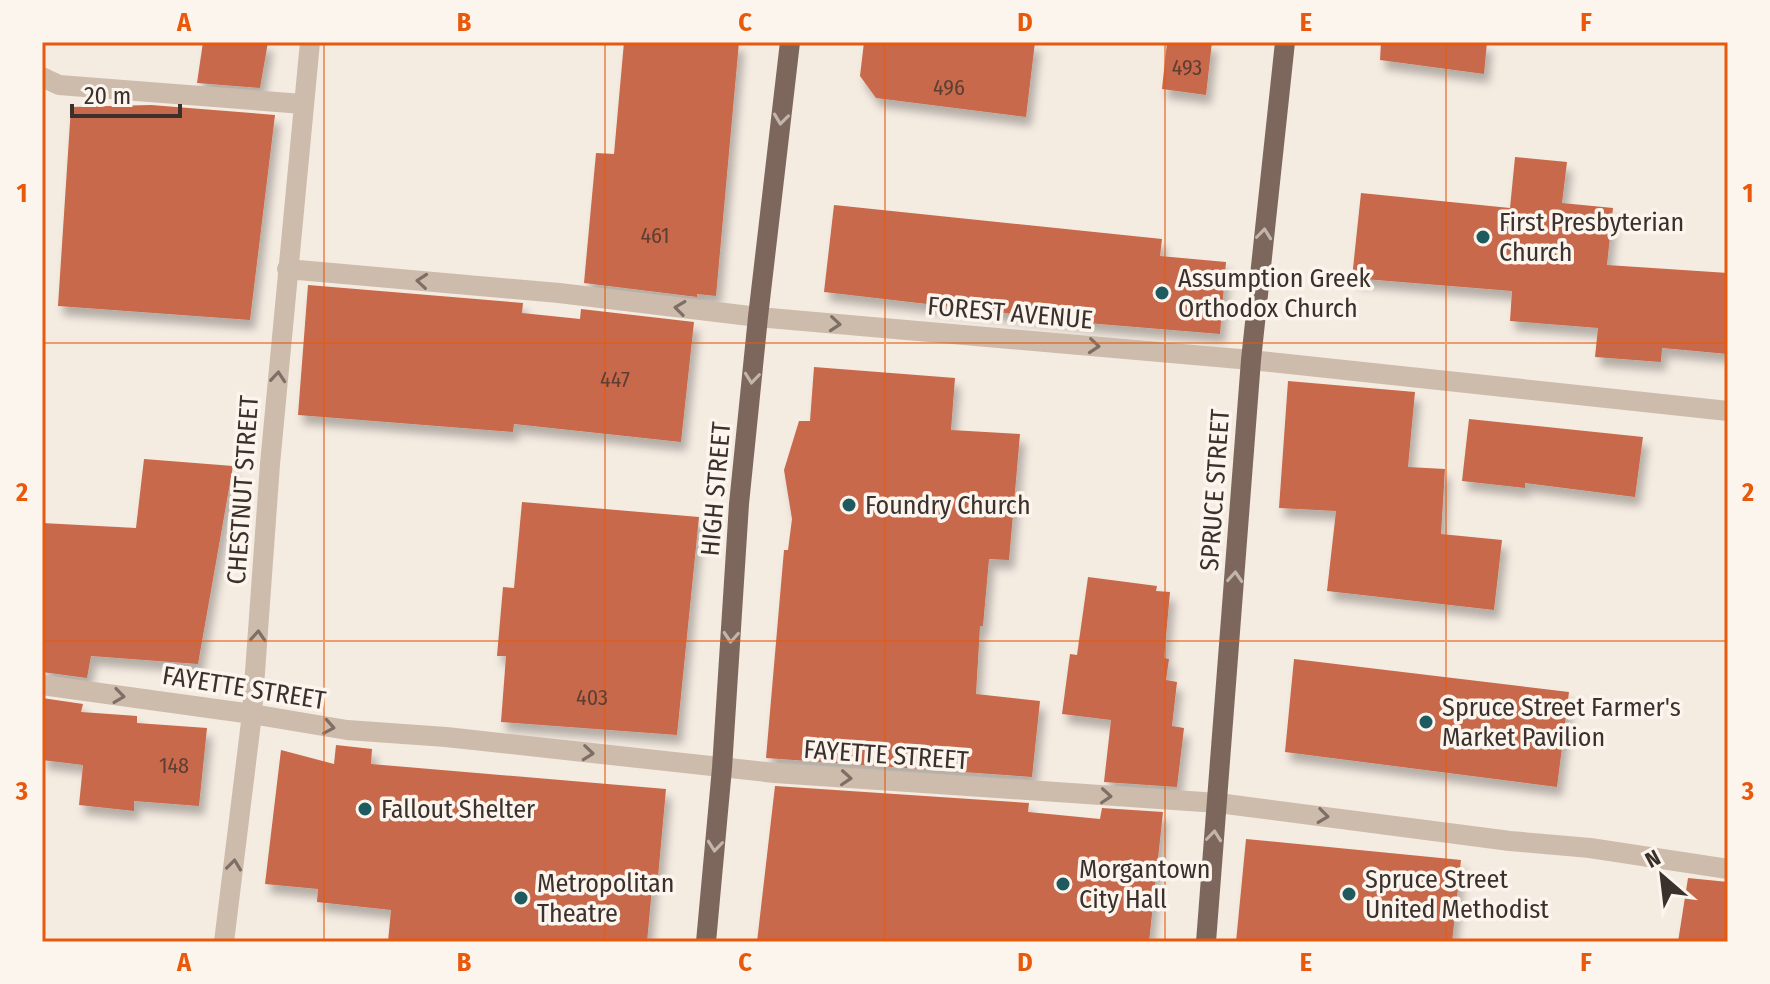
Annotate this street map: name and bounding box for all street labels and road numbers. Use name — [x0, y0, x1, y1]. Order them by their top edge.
street label: FOREST AVENUE — [926, 290, 1094, 336]
street label: CHESTNUT STREET — [221, 394, 265, 586]
street label: SPRUCE STREET — [1194, 408, 1236, 572]
street label: HIGH STREET — [695, 421, 737, 557]
street label: FAYETTE STREET — [160, 660, 328, 716]
street label: FAYETTE STREET — [803, 734, 969, 776]

